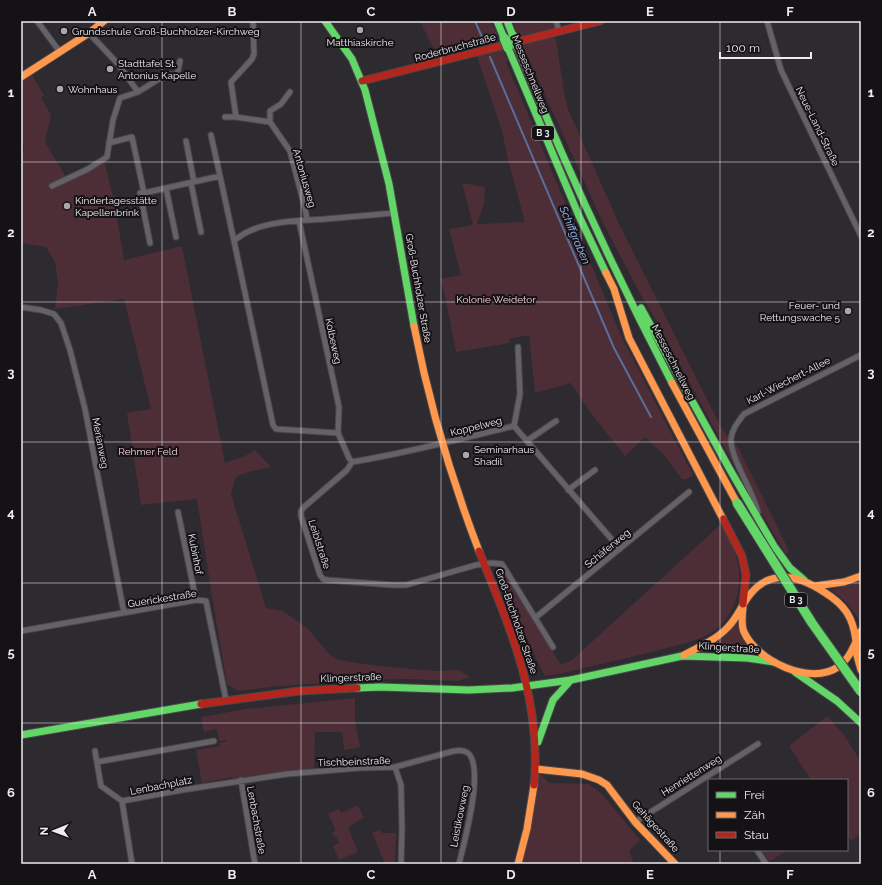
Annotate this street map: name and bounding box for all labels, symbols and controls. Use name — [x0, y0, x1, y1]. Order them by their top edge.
text: A — [88, 4, 97, 19]
text: B — [228, 4, 237, 19]
text: C — [367, 4, 376, 19]
text: D — [506, 4, 516, 19]
text: E — [646, 4, 654, 19]
text: F — [786, 4, 794, 19]
marker: Matthiaskirche — [355, 25, 365, 35]
marker: Grundschule Groß-Buchholzer-Kirchweg — [59, 26, 69, 36]
place label: Grundschule Groß-Buchholzer-Kirchweg — [72, 26, 260, 37]
street label: Roderbruchstraße — [413, 31, 497, 64]
street label: Messeschnellweg — [510, 34, 551, 115]
scale bar — [720, 34, 811, 60]
place label: Matthiaskirche — [326, 37, 394, 48]
text: 100 m — [726, 41, 760, 55]
place label: Stadttafel St. Antonius Kapelle — [118, 58, 196, 81]
marker: Stadttafel St. Antonius Kapelle — [105, 64, 115, 74]
marker: Wohnhaus — [55, 84, 65, 94]
place label: Wohnhaus — [68, 84, 118, 95]
text: 1 — [8, 85, 15, 100]
street label: Neue-Land-Straße — [794, 85, 842, 168]
text: 1 — [868, 85, 875, 100]
road number: B 3 — [532, 126, 554, 140]
street label: Antoniusweg — [291, 148, 318, 209]
place label: Kindertagesstätte Kapellenbrink — [75, 195, 157, 218]
marker: Kindertagesstätte Kapellenbrink — [62, 201, 72, 211]
water label: Schiffgraben — [556, 203, 593, 266]
text: 2 — [7, 225, 15, 240]
text: 2 — [867, 225, 875, 240]
street label: Groß-Buchholzer Straße — [403, 233, 434, 344]
park label: Kolonie Weidetor — [456, 294, 536, 305]
place label: Feuer- und Rettungswache 5 — [760, 300, 841, 323]
marker: Feuer- und Rettungswache 5 — [843, 306, 853, 316]
street label: Kolbeweg — [323, 317, 344, 365]
street label: Messeschnellweg — [650, 323, 697, 402]
street label: Karl-Wiechert-Allee — [745, 355, 832, 406]
text: 3 — [7, 365, 15, 380]
text: 3 — [867, 365, 875, 380]
street label: Koppelweg — [449, 415, 503, 438]
street label: Merianweg — [90, 417, 111, 469]
place label: Seminarhaus Shadil — [474, 444, 534, 467]
park label: Rehmer Feld — [118, 446, 178, 457]
marker: Seminarhaus Shadil — [461, 450, 471, 460]
text: 4 — [7, 505, 15, 520]
text: 4 — [867, 505, 875, 520]
street label: Leiblstraße — [306, 518, 333, 570]
street label: Schäferweg — [582, 527, 632, 570]
street label: Kubinhof — [186, 533, 205, 576]
street label: Groß-Buchholzer Straße — [493, 567, 540, 675]
street label: Guerickestraße — [127, 588, 197, 609]
road number: B 3 — [785, 593, 807, 607]
street label: Klingerstraße — [698, 640, 760, 655]
text: 5 — [7, 645, 15, 660]
text: 5 — [867, 645, 875, 660]
street label: Klingerstraße — [320, 671, 382, 684]
street label: Henriettenweg — [659, 753, 723, 798]
street label: Tischbeinstraße — [317, 755, 391, 768]
street label: Lenbachplatz — [129, 774, 193, 797]
legend — [708, 779, 848, 851]
street label: Leistikowweg — [448, 784, 471, 848]
text: 6 — [7, 785, 15, 800]
street label: Lenbachstraße — [245, 785, 268, 855]
text: 6 — [867, 785, 875, 800]
text: Frei — [744, 788, 764, 802]
street label: Gehägestraße — [630, 799, 682, 854]
text: Zäh — [744, 808, 765, 822]
north arrow — [34, 811, 74, 851]
text: N — [38, 827, 51, 835]
text: Stau — [744, 828, 769, 842]
text: A — [88, 867, 97, 882]
text: B — [228, 867, 237, 882]
text: C — [367, 867, 376, 882]
text: D — [506, 867, 516, 882]
text: E — [646, 867, 654, 882]
text: F — [786, 867, 794, 882]

